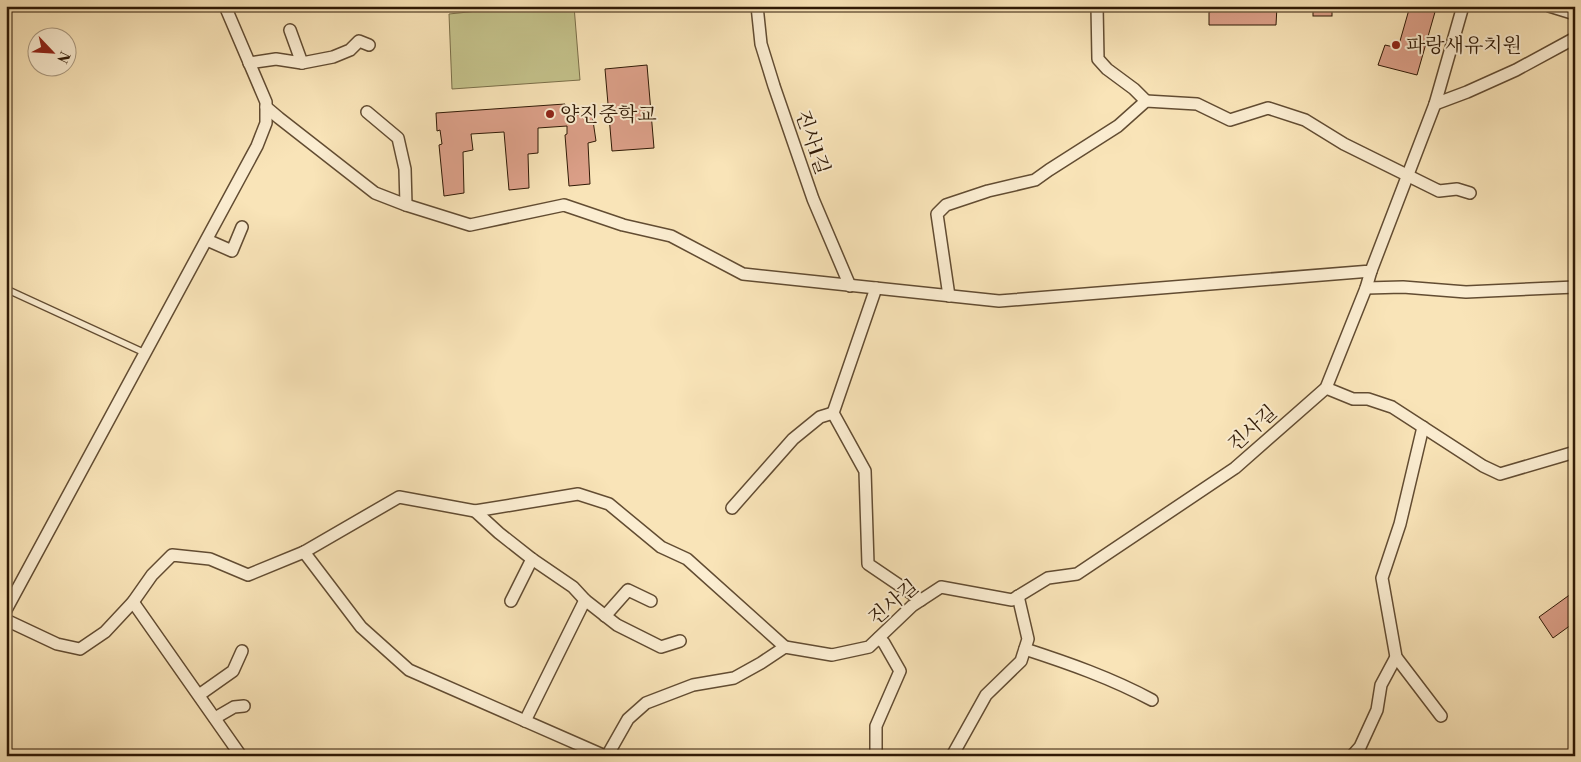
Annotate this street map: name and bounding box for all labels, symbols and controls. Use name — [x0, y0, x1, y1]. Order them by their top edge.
north arrow — [28, 28, 78, 78]
place label: 파랑새유치원 — [1406, 34, 1522, 59]
marker: 파랑새유치원 — [1390, 39, 1402, 51]
text: N — [52, 48, 73, 66]
place label: 양진중학교 — [560, 103, 657, 128]
street label: 진사1길 — [789, 107, 834, 178]
marker: 양진중학교 — [544, 108, 556, 120]
street label: 진사길 — [1223, 400, 1283, 458]
street label: 진사길 — [864, 575, 924, 631]

